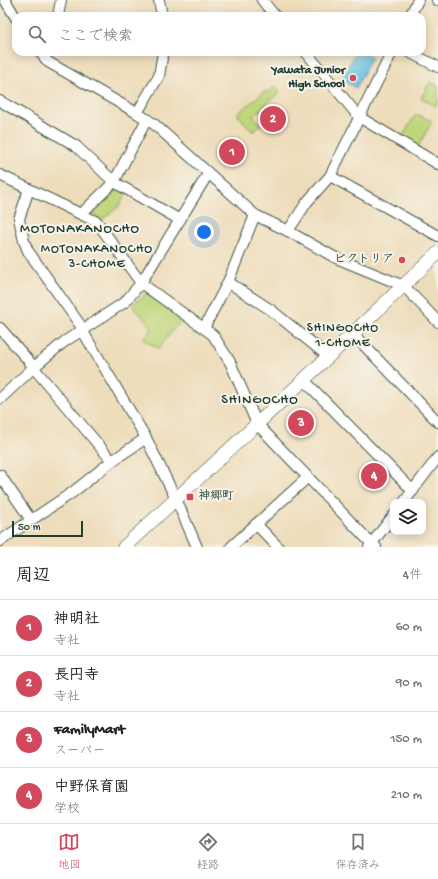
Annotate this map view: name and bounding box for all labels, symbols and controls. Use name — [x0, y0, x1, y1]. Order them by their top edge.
search box — [12, 12, 426, 56]
icon: search — [26, 23, 48, 45]
text: ここで検索 — [58, 28, 133, 46]
place label: Yawata Junior High School — [270, 64, 347, 92]
marker: Yawata Junior High School — [348, 73, 358, 83]
pin: 2 — [260, 104, 286, 134]
pin: 1 — [219, 137, 245, 167]
district label: MOTONAKANOCHO — [20, 221, 140, 238]
your location — [194, 222, 214, 242]
district label: MOTONAKANOCHO 3-CHOME — [41, 242, 153, 272]
place label: ビクトリア — [334, 253, 394, 267]
marker: ビクトリア — [397, 255, 407, 265]
district label: SHINGOCHO 1-CHOME — [307, 321, 379, 351]
district label: SHINGOCHO — [221, 392, 299, 409]
pin: 3 — [288, 408, 314, 438]
pin: 4 — [361, 461, 387, 491]
place label: 神郷町 — [198, 489, 234, 504]
marker: 神郷町 — [185, 492, 195, 502]
map controls — [390, 499, 426, 535]
button: layers — [390, 499, 426, 535]
scale bar — [12, 519, 83, 538]
text: 50 m — [18, 522, 40, 534]
text: 周辺 — [16, 567, 50, 587]
text: 4件 — [403, 568, 422, 583]
text: 神明社 — [54, 611, 99, 629]
text: 1 — [26, 620, 32, 635]
text: 60 m — [396, 620, 422, 635]
text: 寺社 — [54, 634, 80, 649]
text: 長円寺 — [54, 667, 99, 685]
text: 2 — [26, 676, 32, 691]
text: 90 m — [396, 676, 422, 691]
text: 寺社 — [54, 690, 80, 705]
text: FamilyMart — [54, 721, 125, 739]
text: 3 — [26, 732, 32, 747]
text: 150 m — [390, 732, 422, 747]
text: スーパー — [54, 744, 105, 759]
text: 中野保育園 — [54, 779, 129, 797]
text: 4 — [26, 788, 32, 803]
text: 210 m — [391, 788, 422, 803]
text: 学校 — [54, 802, 80, 817]
tab: 地図 — [58, 831, 80, 872]
tab: 経路 — [197, 831, 219, 872]
tab: 保存済み — [336, 831, 380, 872]

